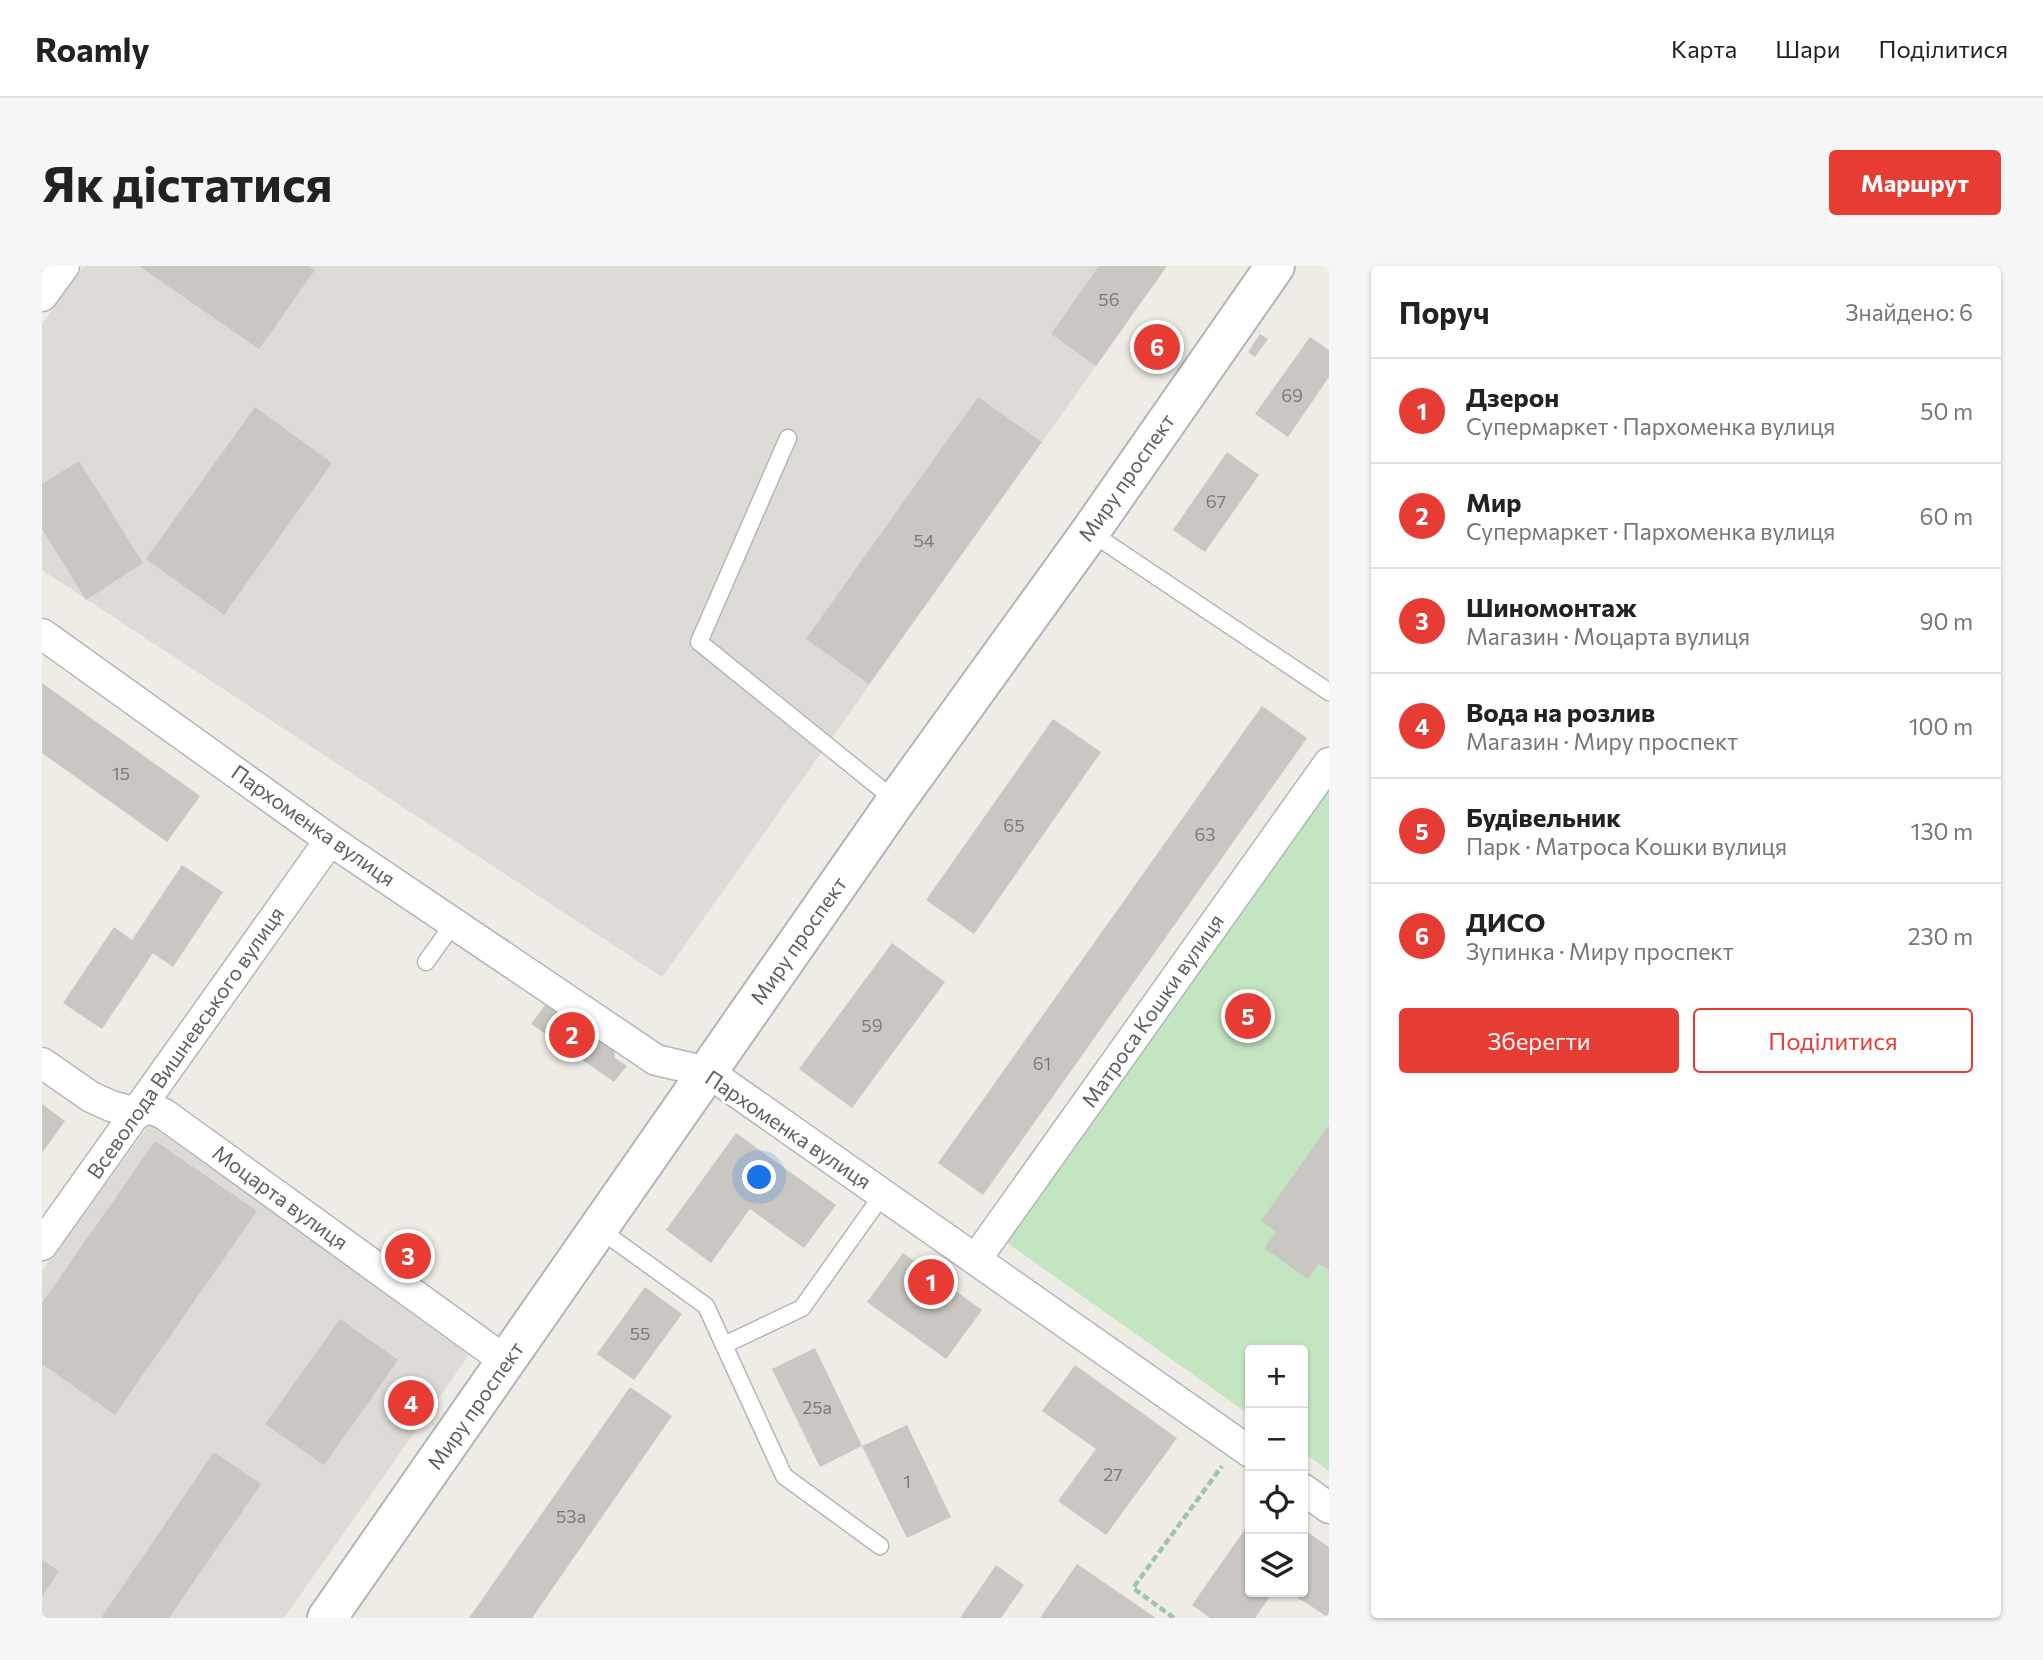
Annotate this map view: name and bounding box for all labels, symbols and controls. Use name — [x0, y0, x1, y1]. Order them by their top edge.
text: Roamly — [35, 28, 150, 69]
text: Карта — [1671, 34, 1737, 63]
text: Шари — [1775, 34, 1841, 63]
text: Поділитися — [1879, 34, 2008, 63]
button: Маршрут — [1829, 150, 2001, 215]
text: Як дістатися — [42, 152, 333, 212]
house number: 56 — [1098, 288, 1120, 310]
text: Поруч — [1399, 293, 1490, 330]
text: Знайдено: 6 — [1845, 298, 1973, 326]
pin: 6 — [1134, 321, 1180, 373]
text: Дзерон — [1466, 381, 1559, 412]
house number: 69 — [1281, 384, 1303, 406]
text: 1 — [1417, 397, 1427, 425]
text: 50 m — [1920, 397, 1973, 425]
street label: Миру проспект — [1072, 408, 1179, 546]
text: Супермаркет · Пархоменка вулиця — [1466, 412, 1835, 440]
text: Мир — [1466, 486, 1522, 517]
house number: 67 — [1206, 490, 1226, 512]
text: 2 — [1415, 502, 1429, 530]
text: 60 m — [1920, 502, 1973, 530]
text: Супермаркет · Пархоменка вулиця — [1466, 517, 1835, 545]
house number: 54 — [913, 529, 935, 551]
text: Шиномонтаж — [1466, 591, 1637, 622]
text: 3 — [1415, 607, 1429, 635]
text: 90 m — [1920, 607, 1973, 635]
text: Магазин · Моцарта вулиця — [1466, 622, 1750, 650]
text: Вода на розлив — [1466, 696, 1655, 727]
text: 4 — [1415, 712, 1429, 740]
text: 100 m — [1909, 712, 1973, 740]
text: Магазин · Миру проспект — [1466, 727, 1738, 755]
street label: Пархоменка вулиця — [227, 759, 401, 891]
house number: 15 — [112, 762, 130, 784]
text: Будівельник — [1466, 801, 1621, 832]
house number: 65 — [1003, 814, 1025, 836]
text: 5 — [1415, 817, 1429, 845]
text: 130 m — [1911, 817, 1973, 845]
house number: 63 — [1194, 823, 1216, 845]
text: Парк · Матроса Кошки вулиця — [1466, 832, 1787, 860]
street label: Миру проспект — [744, 871, 851, 1009]
street label: Всеволода Вишневського вулиця — [81, 901, 289, 1183]
text: ДИСО — [1466, 906, 1545, 937]
street label: Матроса Кошки вулиця — [1076, 909, 1228, 1112]
text: 6 — [1415, 922, 1429, 950]
text: 230 m — [1908, 922, 1973, 950]
text: Зупинка · Миру проспект — [1466, 937, 1734, 965]
pin: 5 — [1225, 990, 1271, 1042]
button: Зберегти — [1399, 1008, 1679, 1073]
button: Поділитися — [1693, 1008, 1973, 1073]
pin: 2 — [549, 1009, 595, 1061]
house number: 59 — [861, 1014, 883, 1036]
house number: 61 — [1033, 1052, 1051, 1074]
street label: Пархоменка вулиця — [701, 1064, 876, 1193]
street label: Моцарта вулиця — [208, 1139, 353, 1254]
your location — [742, 1160, 776, 1194]
pin: 3 — [385, 1230, 431, 1282]
pin: 1 — [908, 1256, 954, 1308]
house number: 55 — [630, 1322, 650, 1344]
street label: Миру проспект — [421, 1336, 528, 1474]
map controls — [1245, 1345, 1308, 1597]
button: + — [1245, 1345, 1308, 1408]
pin: 4 — [388, 1377, 434, 1429]
house number: 25а — [802, 1396, 832, 1418]
button: − — [1245, 1408, 1308, 1471]
house number: 27 — [1103, 1463, 1123, 1485]
house number: 1 — [903, 1470, 911, 1492]
button: locate — [1245, 1471, 1308, 1534]
house number: 53а — [556, 1505, 586, 1527]
button: layers — [1245, 1534, 1308, 1597]

